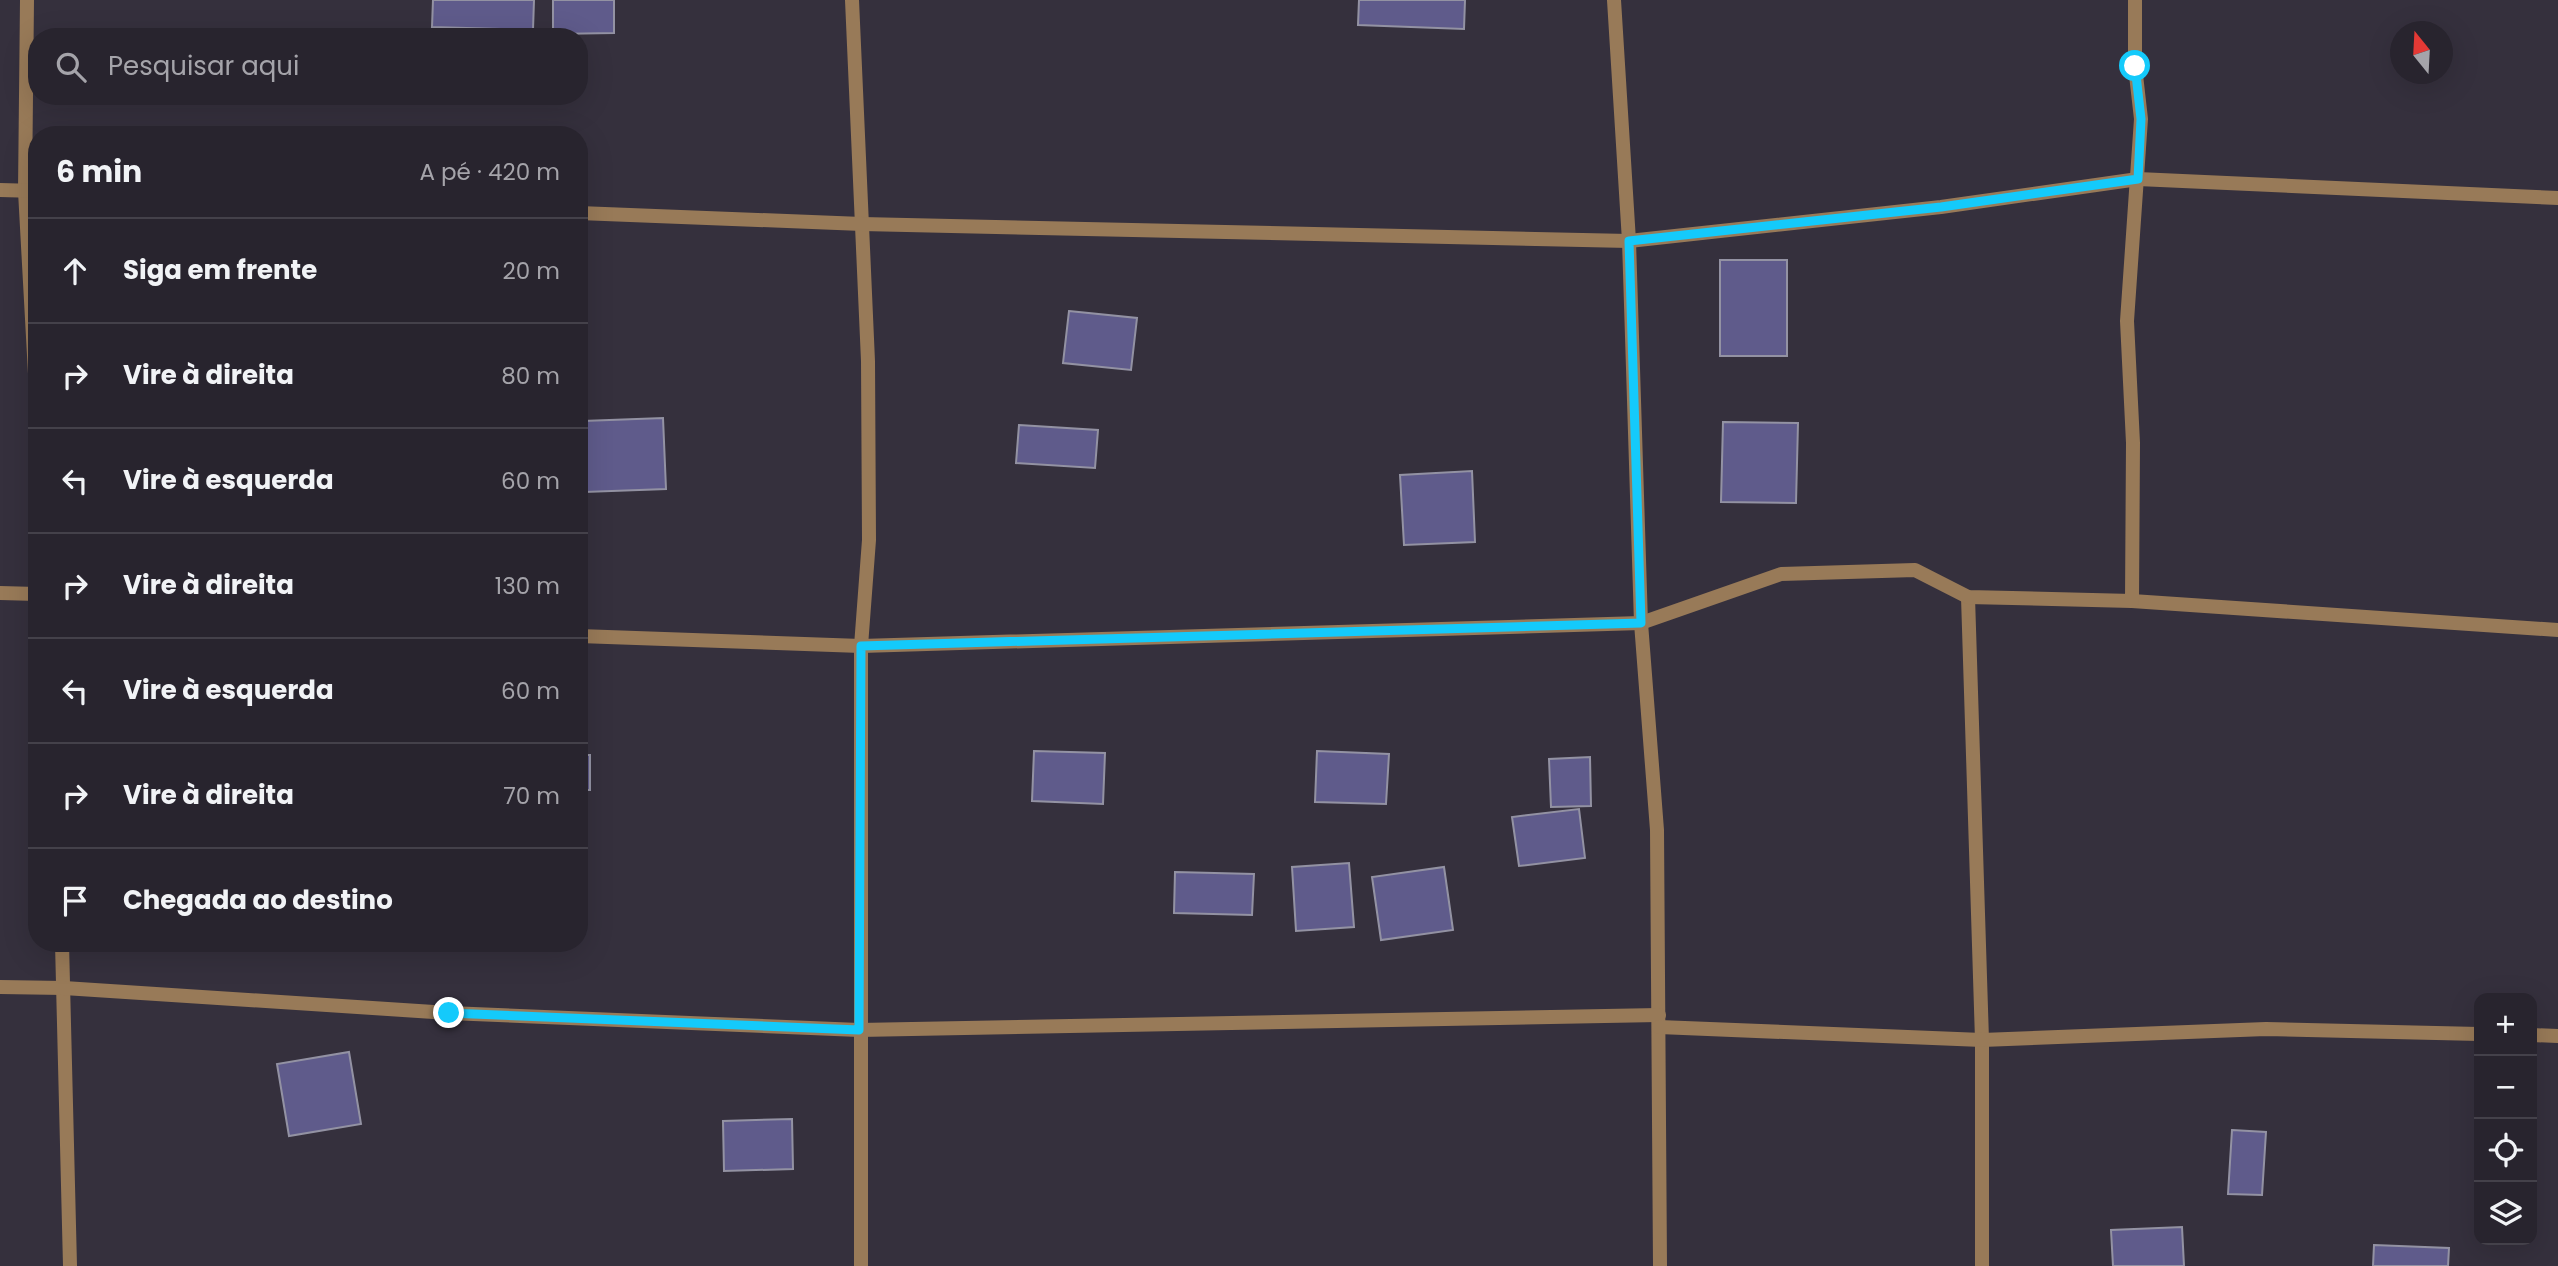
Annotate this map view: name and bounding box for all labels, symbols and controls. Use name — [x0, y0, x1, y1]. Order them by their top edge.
north arrow — [2390, 21, 2453, 84]
search box — [28, 28, 588, 105]
icon: search — [52, 48, 90, 86]
text: Pesquisar aqui — [108, 48, 299, 84]
route start — [2119, 50, 2150, 81]
text: 6 min — [56, 150, 142, 193]
text: A pé · 420 m — [419, 156, 560, 188]
icon: ahead — [56, 252, 94, 290]
text: Siga em frente — [123, 252, 317, 288]
text: 20 m — [502, 255, 560, 287]
icon: right — [56, 357, 94, 395]
text: Vire à direita — [123, 357, 294, 393]
text: 80 m — [501, 360, 560, 392]
icon: left — [56, 462, 94, 500]
text: Vire à esquerda — [123, 462, 334, 498]
text: 60 m — [501, 465, 560, 497]
icon: right — [56, 567, 94, 605]
text: Vire à direita — [123, 567, 294, 603]
text: 130 m — [495, 570, 560, 602]
icon: left — [56, 672, 94, 710]
text: Vire à esquerda — [123, 672, 334, 708]
text: 60 m — [501, 675, 560, 707]
icon: right — [56, 777, 94, 815]
text: Vire à direita — [123, 777, 294, 813]
text: 70 m — [503, 780, 560, 812]
icon: arrive — [56, 882, 94, 920]
text: Chegada ao destino — [123, 882, 393, 918]
map controls — [2474, 993, 2537, 1245]
button: + — [2474, 993, 2537, 1056]
route end — [433, 997, 464, 1028]
button: − — [2474, 1056, 2537, 1119]
button: locate — [2474, 1119, 2537, 1182]
button: layers — [2474, 1182, 2537, 1245]

